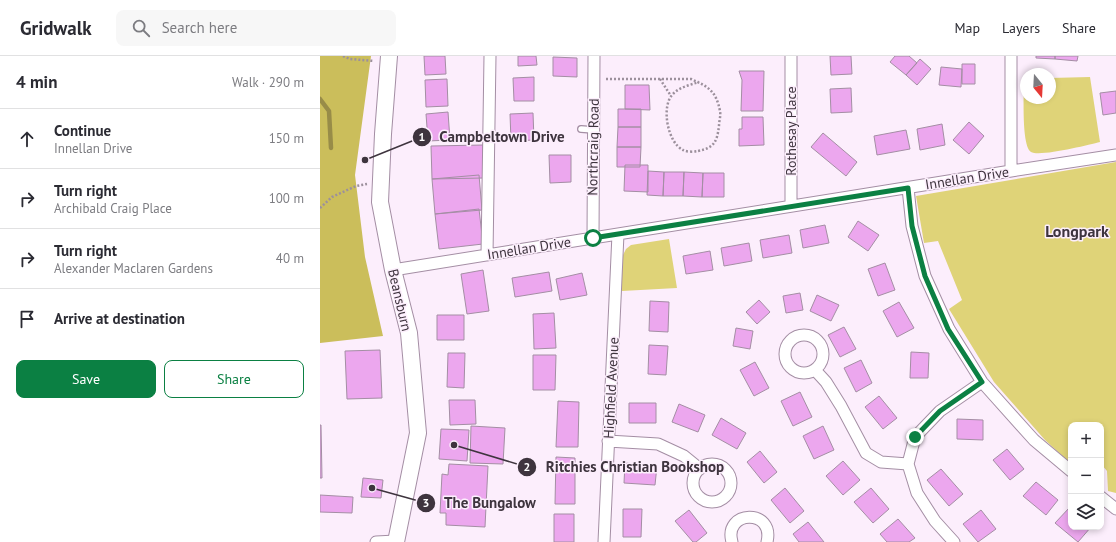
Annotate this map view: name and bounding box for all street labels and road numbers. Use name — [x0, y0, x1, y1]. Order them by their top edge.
street label: Rothesay Place — [782, 86, 800, 176]
street label: Northcraig Road — [583, 98, 603, 196]
street label: Innellan Drive — [924, 163, 1010, 193]
street label: Innellan Drive — [486, 233, 572, 263]
street label: Beansburn — [384, 267, 416, 333]
street label: Highfield Avenue — [599, 337, 623, 439]

